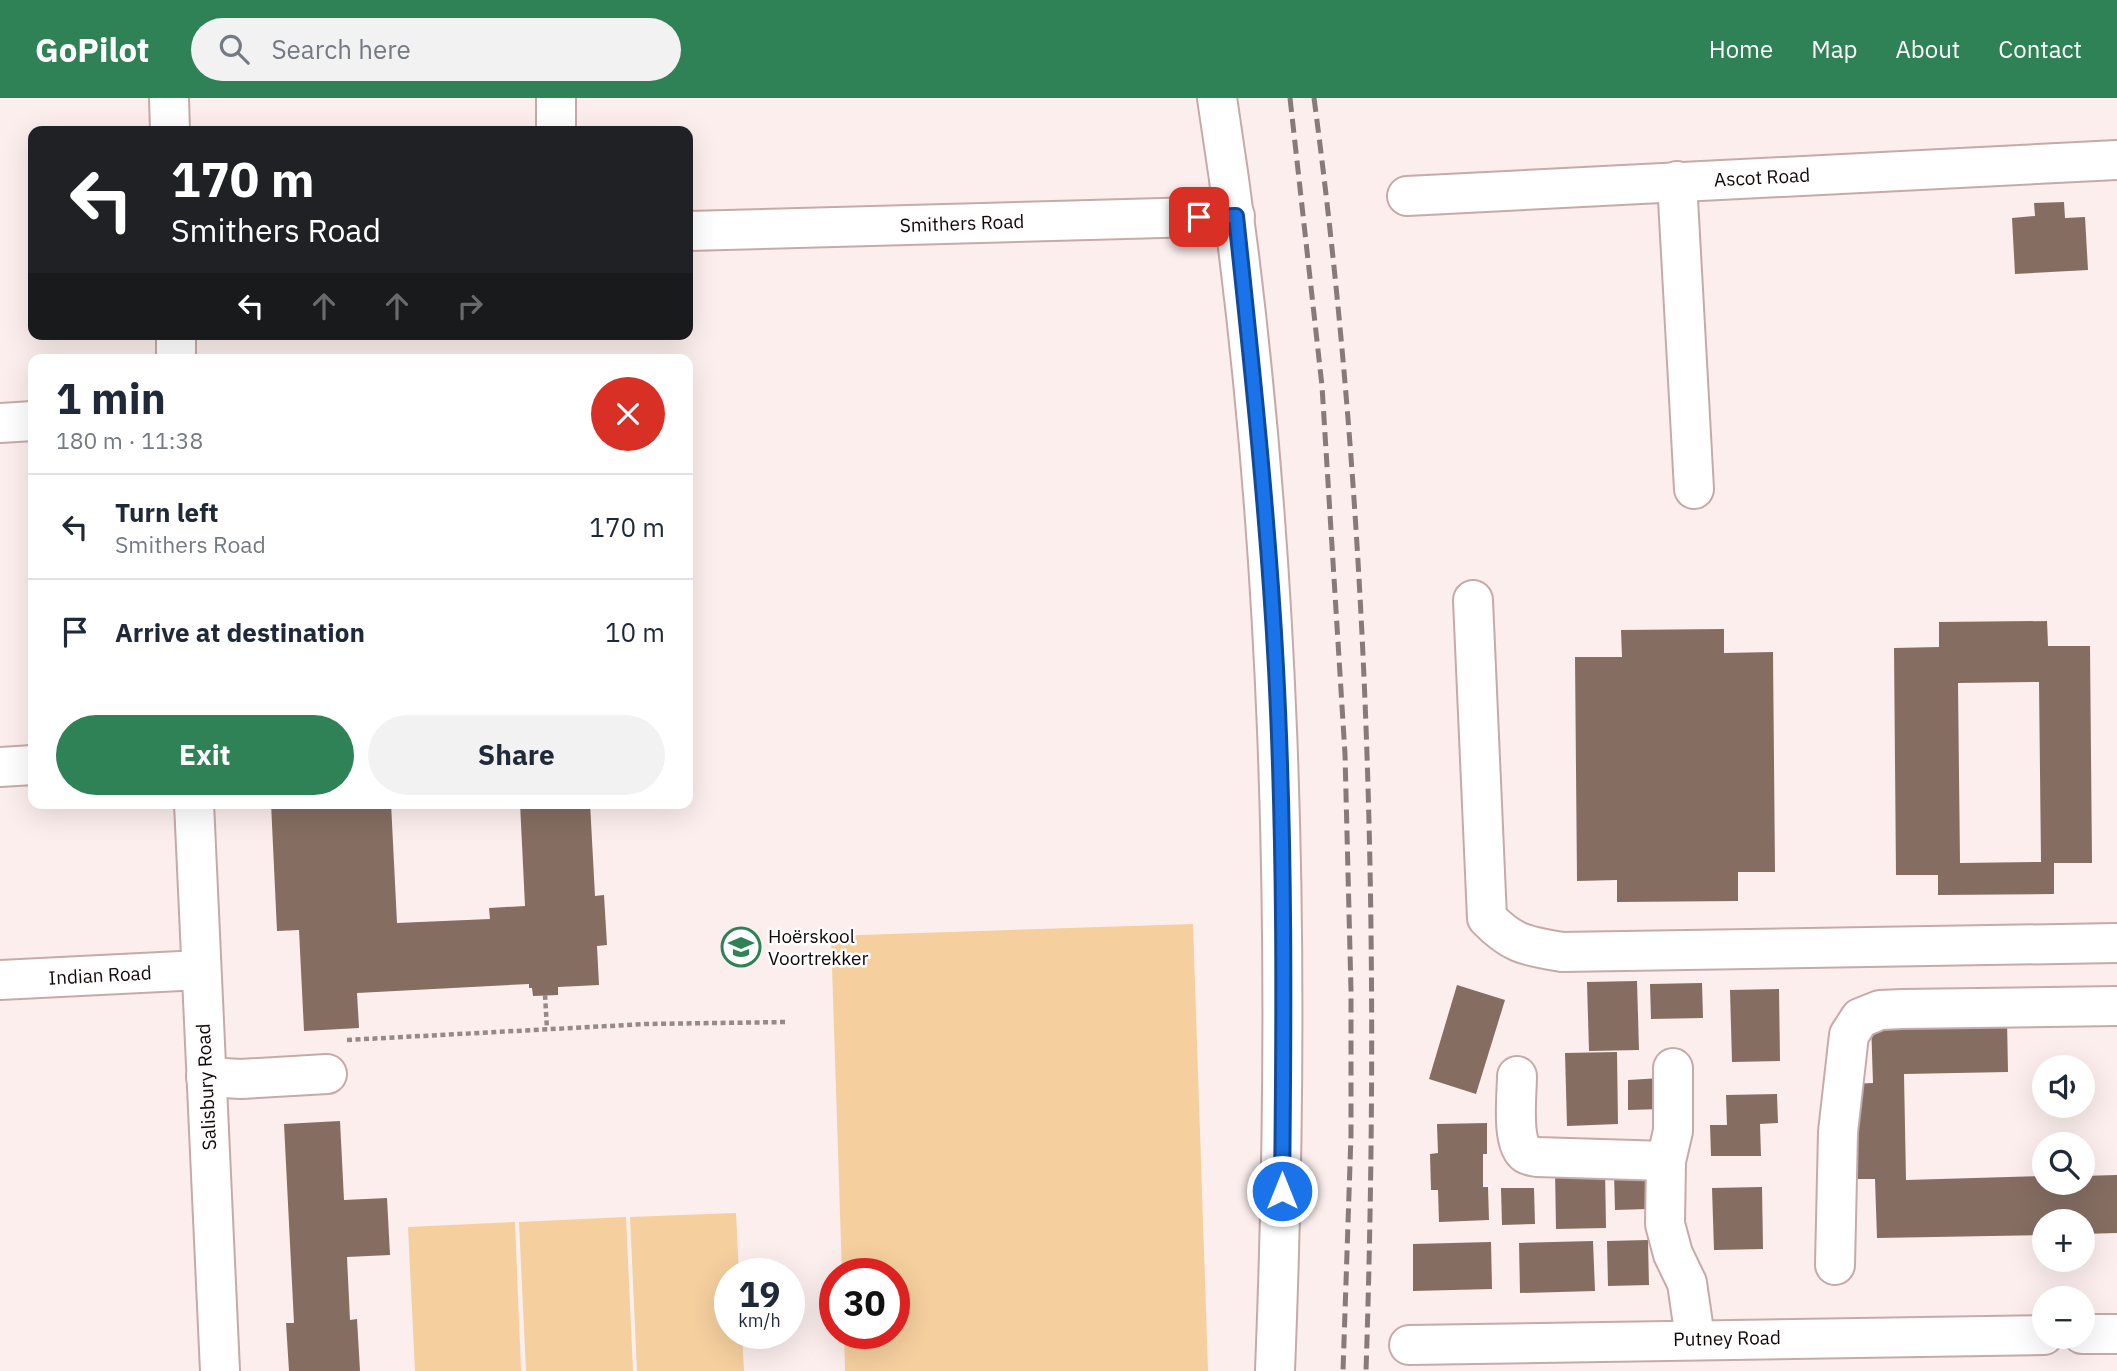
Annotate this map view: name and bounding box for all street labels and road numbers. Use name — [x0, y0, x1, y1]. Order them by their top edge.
street label: Ascot Road — [1713, 162, 1811, 192]
street label: Smithers Road — [899, 209, 1025, 237]
street label: Indian Road — [48, 960, 152, 990]
street label: Salisbury Road — [191, 1023, 221, 1151]
street label: Putney Road — [1673, 1325, 1781, 1351]

